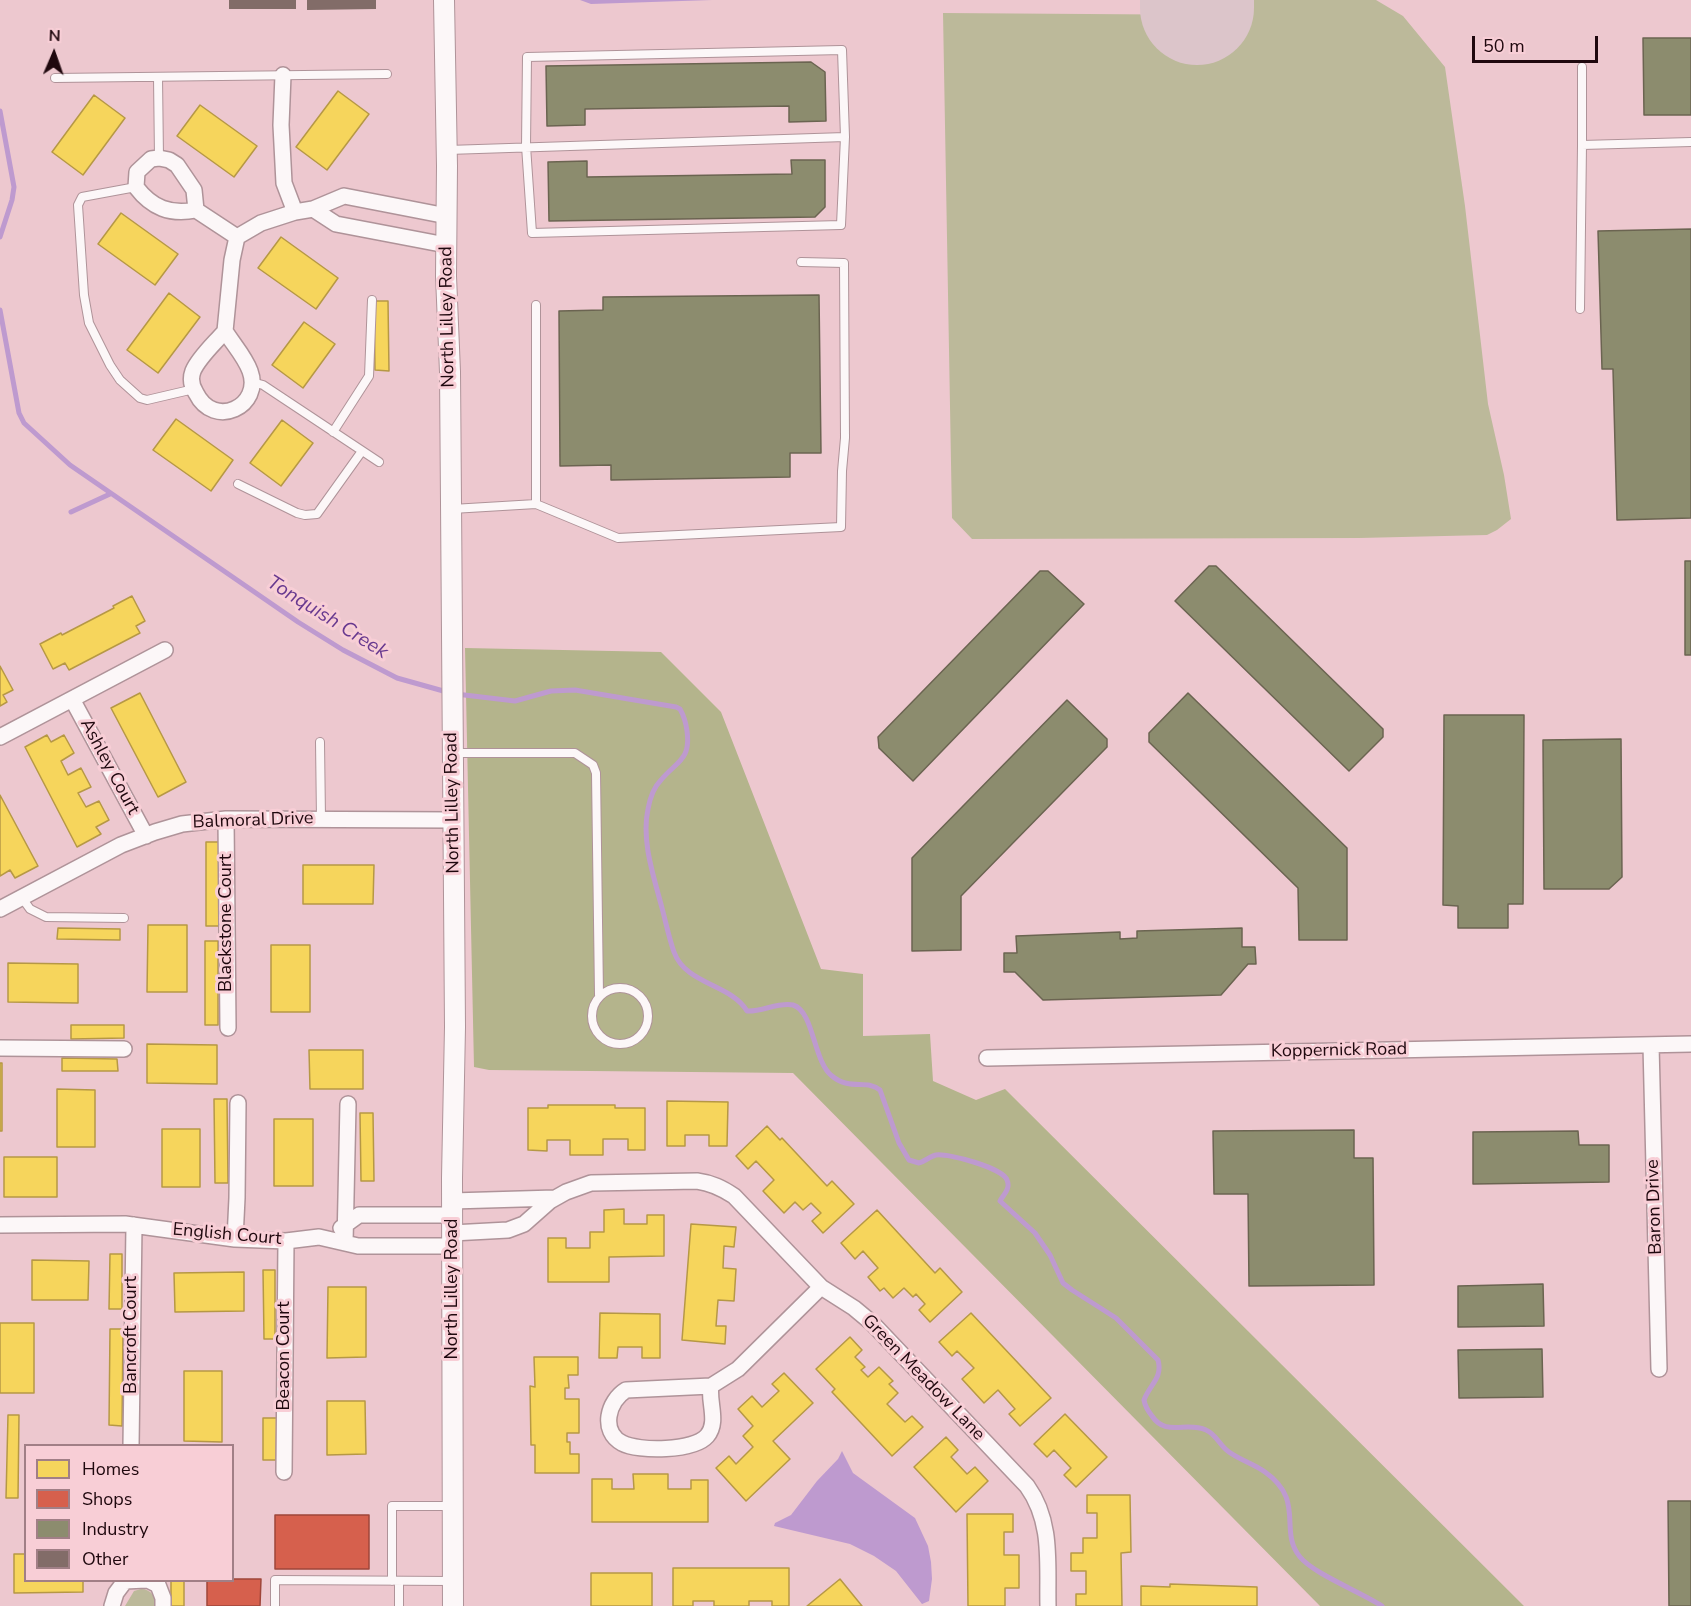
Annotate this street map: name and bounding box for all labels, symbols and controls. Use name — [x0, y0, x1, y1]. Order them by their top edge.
north arrow — [24, 24, 84, 84]
scale bar — [1475, 24, 1601, 62]
text: N — [48, 25, 61, 47]
text: 50 m — [1483, 34, 1525, 58]
street label: North Lilley Road — [436, 246, 460, 388]
water label: Tonquish Creek — [262, 571, 392, 665]
street label: Ashley Court — [75, 715, 143, 819]
street label: North Lilley Road — [441, 732, 465, 874]
street label: Balmoral Drive — [192, 808, 314, 834]
street label: Blackstone Court — [216, 854, 238, 992]
street label: Koppernick Road — [1271, 1039, 1407, 1063]
street label: Baron Drive — [1643, 1159, 1667, 1255]
street label: North Lilley Road — [442, 1218, 464, 1360]
street label: English Court — [172, 1219, 282, 1251]
street label: Bancroft Court — [121, 1276, 143, 1394]
street label: Beacon Court — [274, 1301, 296, 1411]
street label: Green Meadow Lane — [857, 1310, 989, 1446]
legend — [24, 1444, 234, 1582]
text: Homes — [82, 1457, 139, 1481]
text: Shops — [82, 1487, 132, 1511]
text: Industry — [82, 1517, 149, 1541]
text: Other — [82, 1547, 128, 1571]

